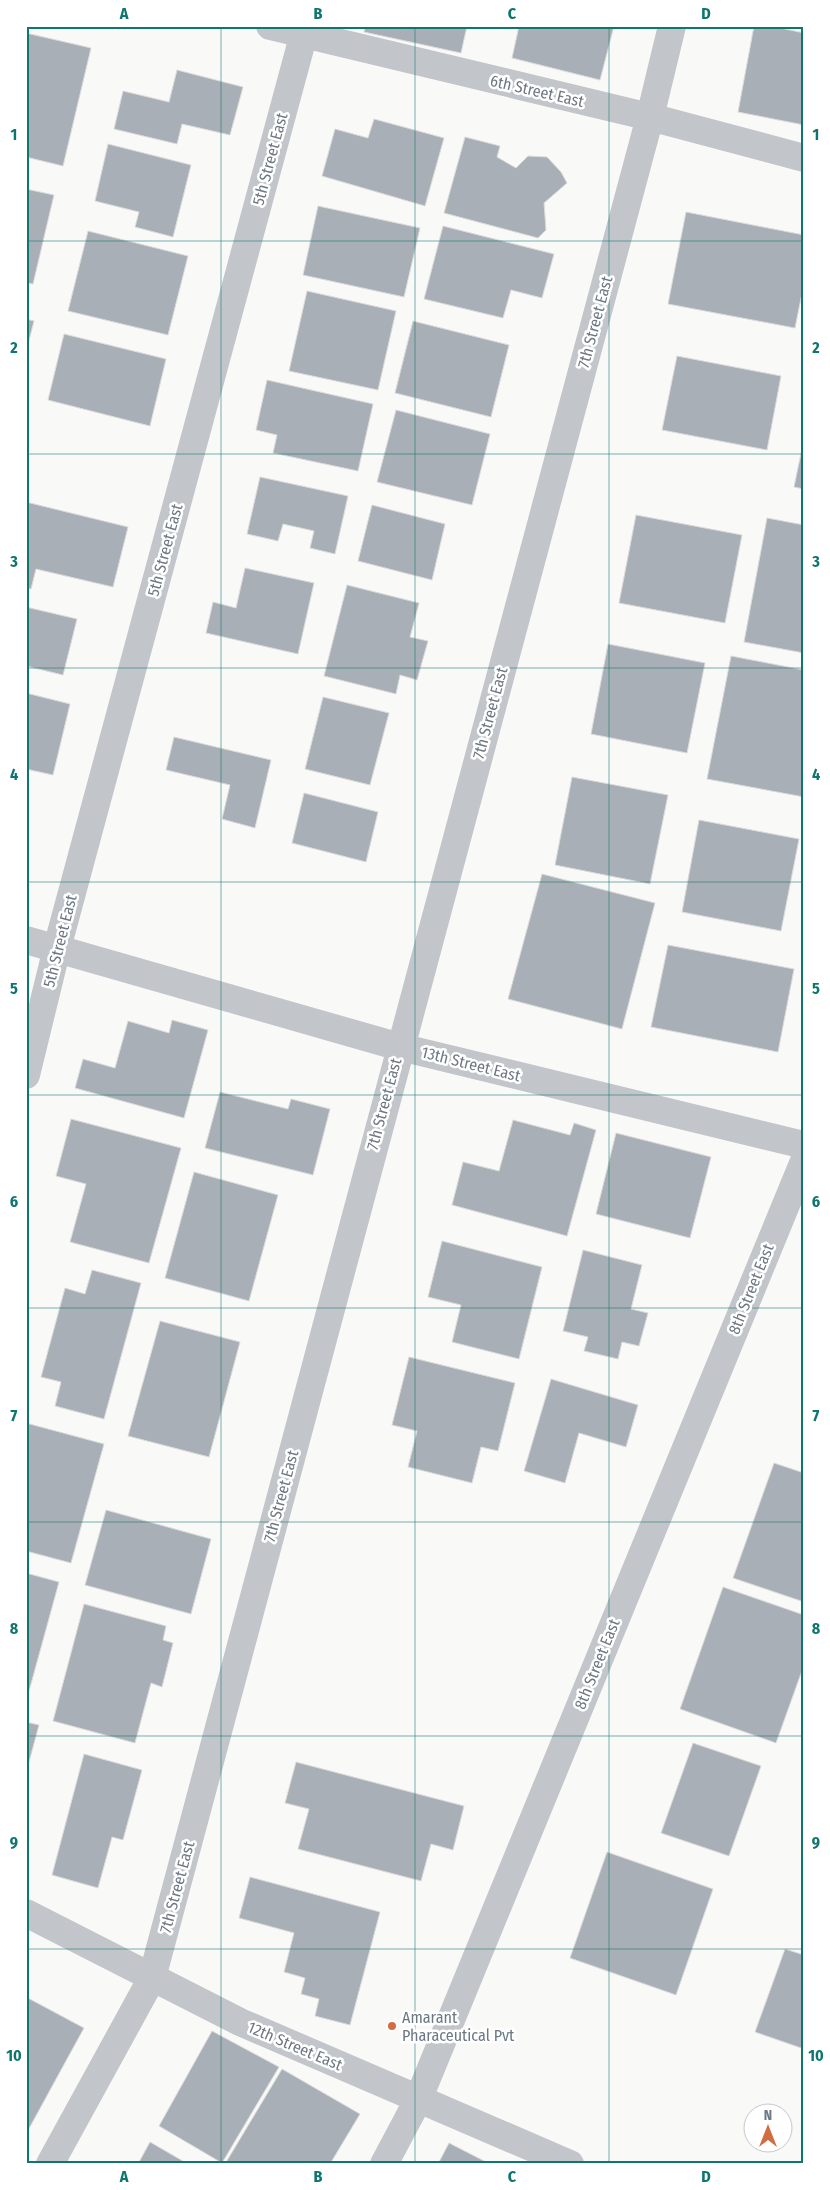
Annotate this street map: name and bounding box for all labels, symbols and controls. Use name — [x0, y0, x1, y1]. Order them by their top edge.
text: A — [119, 4, 129, 23]
text: B — [314, 4, 323, 23]
text: C — [508, 4, 517, 23]
text: D — [701, 4, 711, 23]
street label: 6th Street East — [488, 71, 586, 111]
street label: 5th Street East — [249, 110, 292, 207]
text: 1 — [11, 125, 17, 144]
text: 1 — [813, 125, 819, 144]
street label: 7th Street East — [574, 273, 617, 370]
text: 2 — [9, 338, 18, 357]
text: 2 — [811, 338, 820, 357]
street label: 5th Street East — [144, 501, 187, 598]
text: 3 — [9, 552, 18, 571]
text: 3 — [811, 552, 820, 571]
street label: 7th Street East — [469, 664, 512, 761]
text: 4 — [10, 765, 18, 784]
text: 4 — [812, 765, 820, 784]
street label: 5th Street East — [39, 892, 81, 989]
text: 5 — [10, 979, 18, 998]
text: 5 — [812, 979, 820, 998]
street label: 13th Street East — [420, 1043, 523, 1086]
street label: 7th Street East — [363, 1055, 406, 1152]
text: 6 — [10, 1192, 18, 1211]
text: 6 — [812, 1192, 820, 1211]
street label: 8th Street East — [724, 1240, 778, 1337]
text: 7 — [11, 1406, 18, 1425]
text: 7 — [813, 1406, 820, 1425]
street label: 7th Street East — [260, 1447, 303, 1544]
street label: 8th Street East — [570, 1615, 624, 1712]
text: 8 — [10, 1619, 19, 1638]
text: 8 — [812, 1619, 821, 1638]
text: 9 — [10, 1833, 18, 1852]
text: 9 — [812, 1833, 820, 1852]
street label: 7th Street East — [156, 1838, 199, 1935]
place label: Amarant Pharaceutical Pvt — [402, 2008, 515, 2045]
street label: 12th Street East — [245, 2018, 346, 2075]
marker: Amarant Pharaceutical Pvt — [386, 2020, 398, 2032]
text: 10 — [6, 2046, 22, 2065]
text: 10 — [808, 2046, 824, 2065]
north arrow — [742, 2102, 792, 2152]
text: N — [764, 2107, 772, 2124]
text: A — [119, 2167, 129, 2186]
text: B — [314, 2167, 323, 2186]
text: C — [508, 2167, 517, 2186]
text: D — [701, 2167, 711, 2186]

